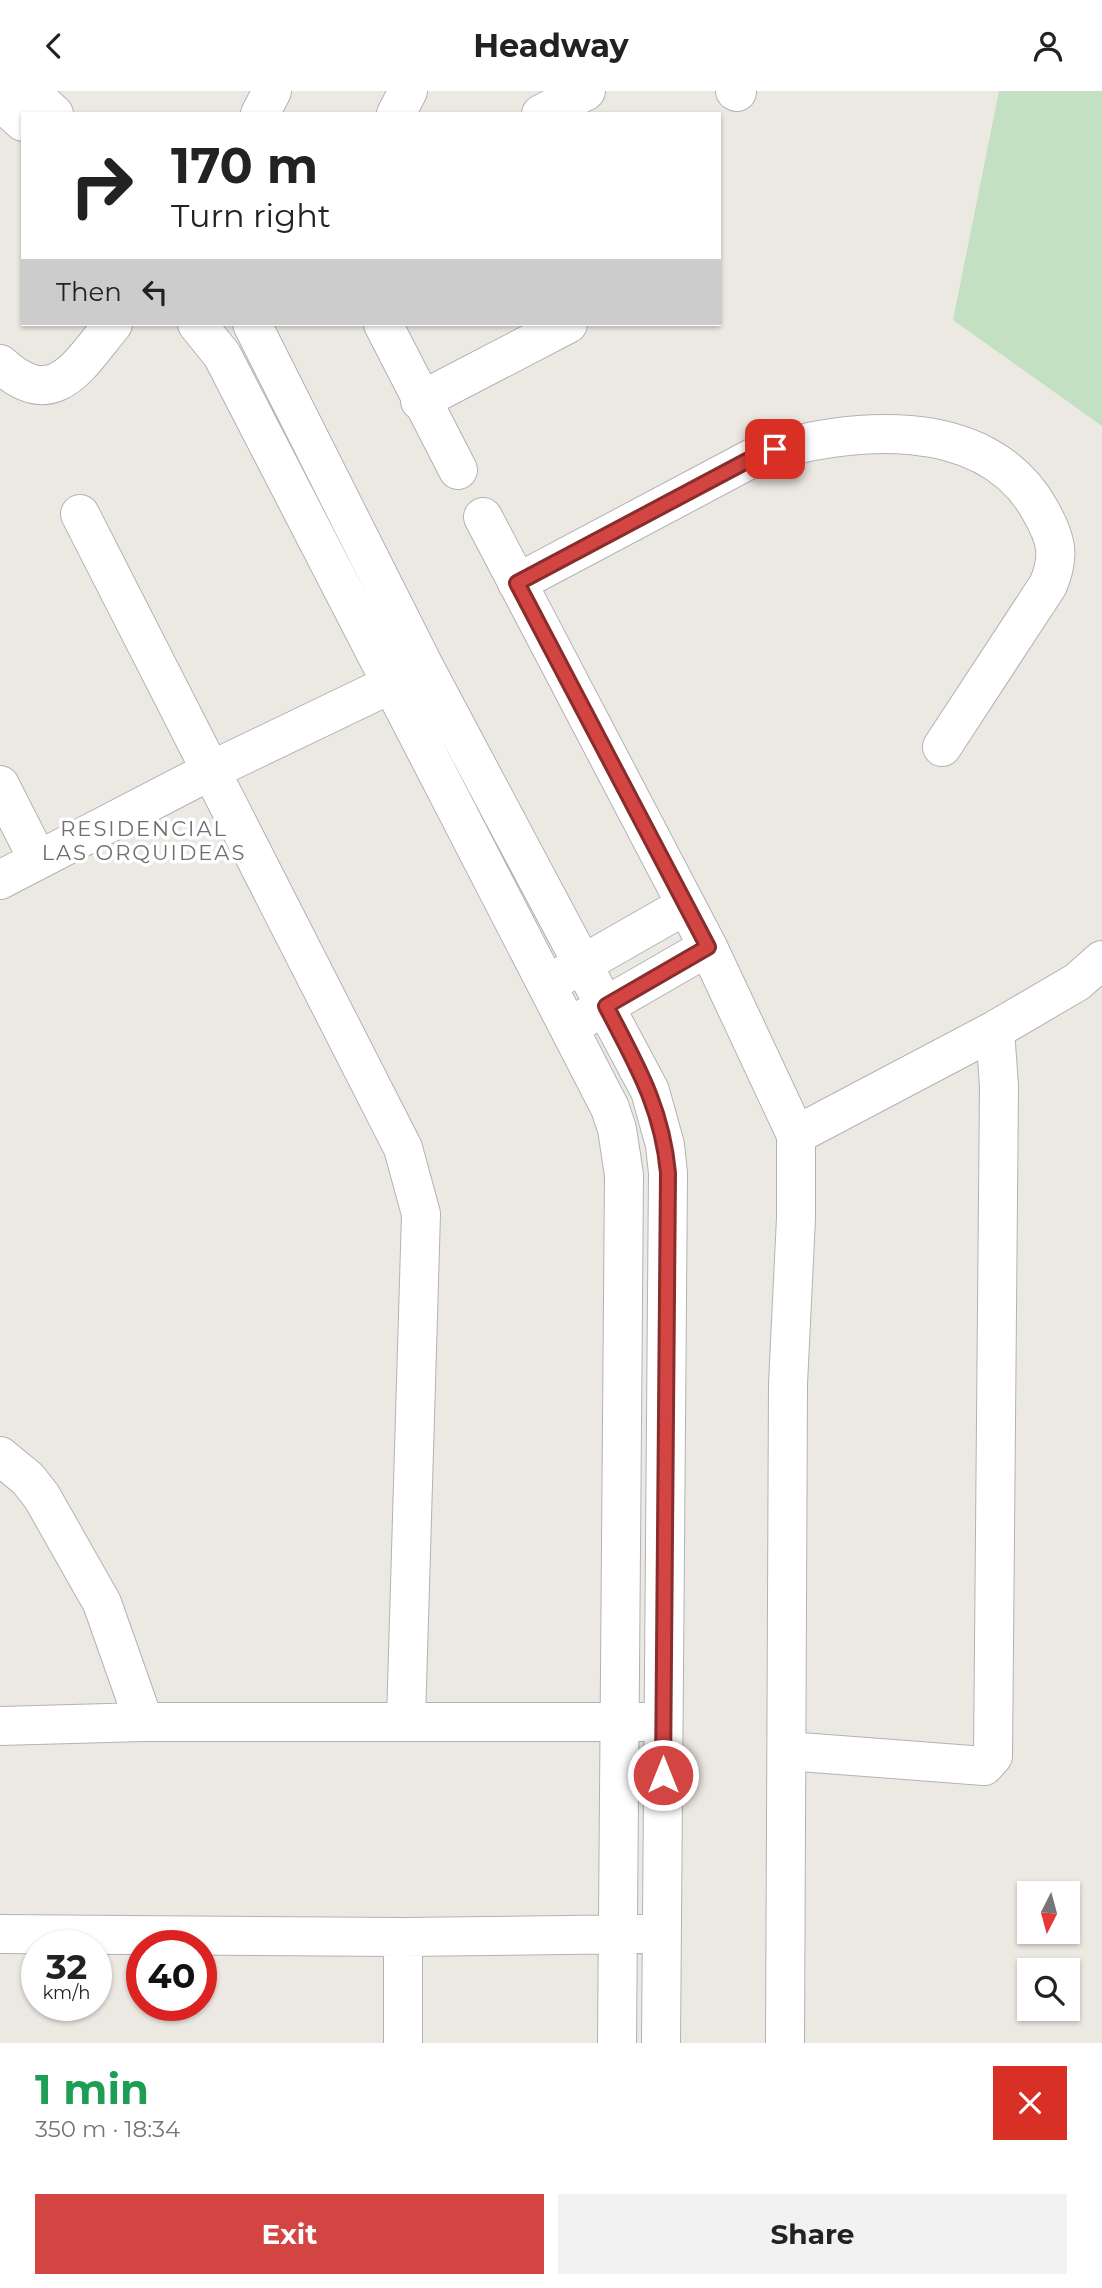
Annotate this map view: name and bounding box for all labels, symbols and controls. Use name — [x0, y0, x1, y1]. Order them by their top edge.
text: Headway — [473, 26, 629, 65]
icon: back — [35, 27, 73, 65]
icon: person — [1029, 27, 1067, 65]
text: 170 m — [171, 136, 318, 195]
icon: right — [56, 140, 147, 231]
text: Turn right — [171, 196, 331, 235]
icon: left — [136, 273, 174, 311]
text: Then — [56, 276, 122, 308]
pin — [745, 419, 805, 479]
icon: arrive — [756, 430, 794, 468]
district label: RESIDENCIAL LAS ORQUIDEAS — [42, 816, 246, 865]
position arrow — [626, 1738, 700, 1812]
north arrow — [1017, 1881, 1080, 1944]
map controls — [1017, 1881, 1080, 2021]
speed limit sign: 40 — [126, 1930, 217, 2021]
text: 32 — [46, 1945, 87, 1988]
button: search — [1017, 1958, 1080, 2021]
text: km/h — [42, 1982, 91, 2004]
text: 1 min — [35, 2063, 149, 2115]
button: close — [993, 2066, 1067, 2140]
text: 350 m · 18:34 — [35, 2115, 180, 2143]
button: Exit — [35, 2194, 544, 2274]
button: Share — [558, 2194, 1067, 2274]

